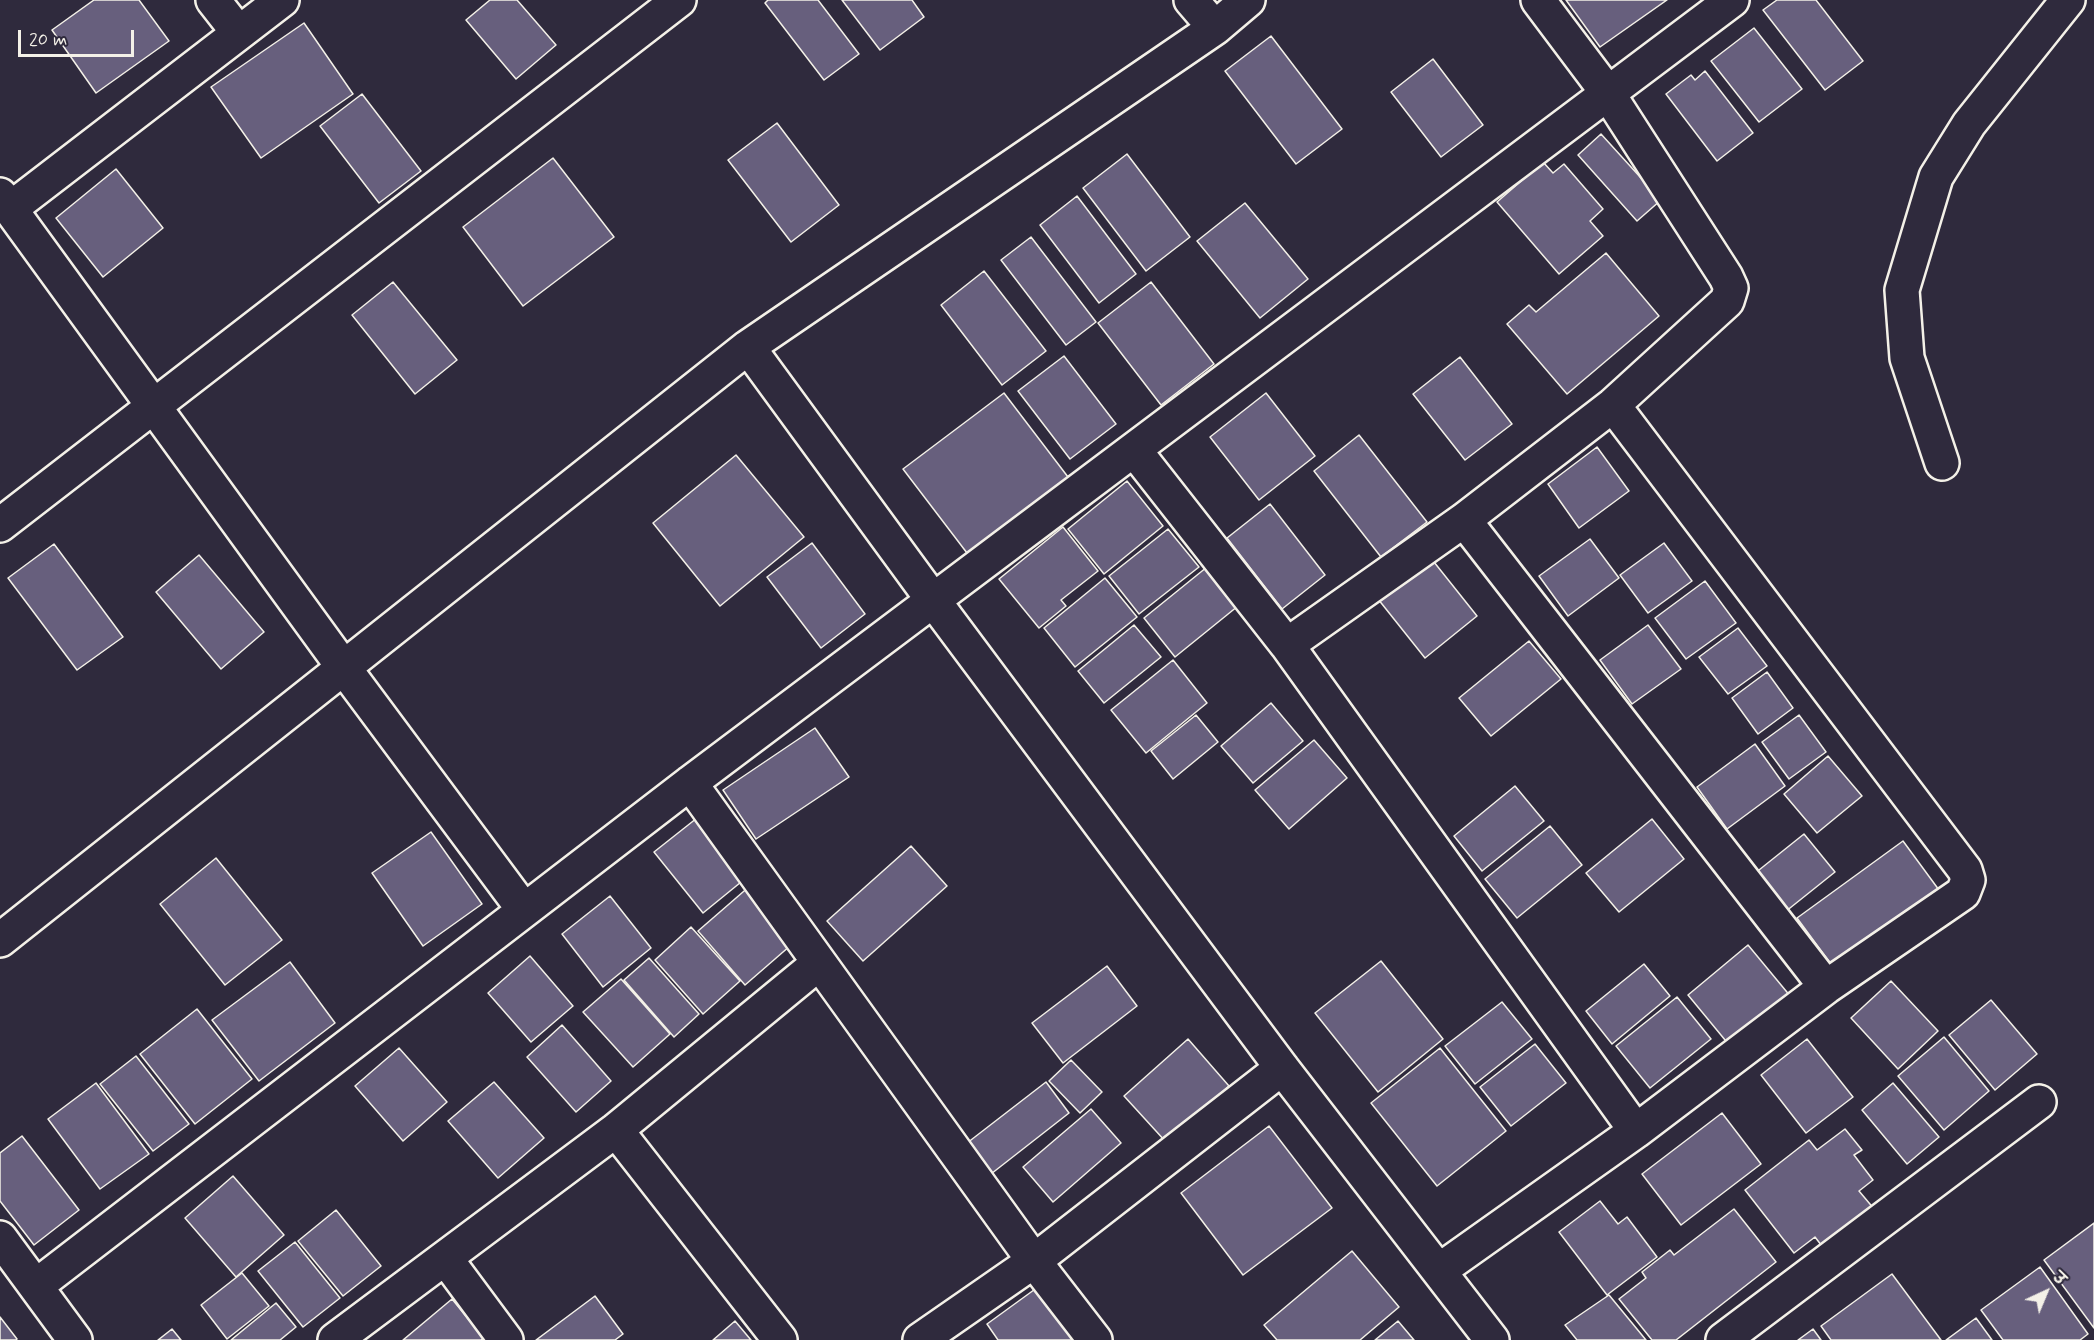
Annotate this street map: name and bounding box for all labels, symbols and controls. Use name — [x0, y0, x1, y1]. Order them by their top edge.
scale bar — [21, 18, 136, 56]
text: 20 m — [29, 28, 67, 52]
north arrow — [2016, 1262, 2076, 1322]
text: उ — [2048, 1267, 2070, 1290]

